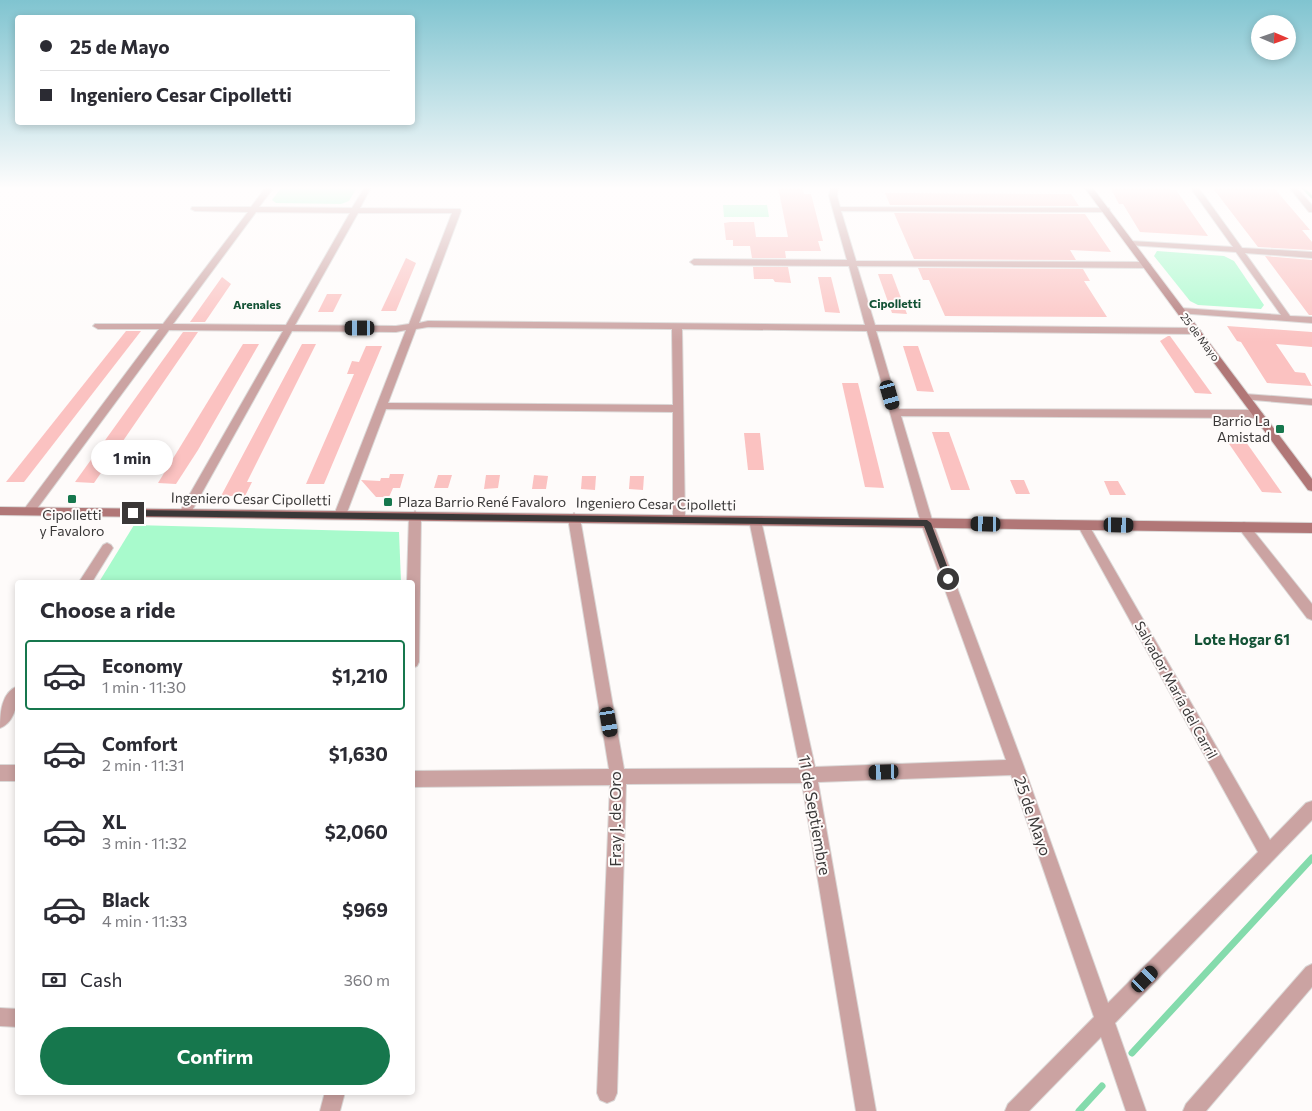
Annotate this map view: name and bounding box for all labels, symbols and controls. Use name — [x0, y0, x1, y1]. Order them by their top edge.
north arrow — [1251, 15, 1296, 60]
map controls — [1251, 15, 1296, 60]
text: 25 de Mayo — [70, 35, 170, 58]
text: Ingeniero Cesar Cipolletti — [70, 83, 292, 106]
district label: Cipolletti — [869, 296, 921, 310]
district label: Arenales — [233, 297, 281, 311]
street label: 25 de Mayo — [1178, 310, 1223, 364]
car — [345, 321, 375, 336]
car — [878, 379, 901, 411]
place label: Barrio La Amistad — [1212, 412, 1270, 445]
marker: Barrio La Amistad — [1274, 423, 1286, 435]
callout: 1 min — [92, 440, 174, 476]
text: 1 min — [113, 448, 151, 467]
street label: Ingeniero Cesar Cipolletti — [171, 489, 331, 508]
marker: Cipolletti y Favaloro — [66, 493, 78, 505]
place label: Plaza Barrio René Favaloro — [398, 493, 566, 510]
street label: Ingeniero Cesar Cipolletti — [576, 494, 736, 513]
marker: Plaza Barrio René Favaloro — [382, 496, 394, 508]
route end — [122, 502, 144, 524]
place label: Cipolletti y Favaloro — [40, 506, 104, 539]
car — [970, 516, 1001, 532]
car — [1103, 517, 1134, 533]
route start — [937, 568, 959, 590]
text: Choose a ride — [40, 596, 175, 623]
street label: Salvador María del Carril — [1131, 618, 1221, 762]
district label: Lote Hogar 61 — [1194, 630, 1290, 648]
icon: car — [42, 653, 87, 698]
text: Economy — [102, 654, 183, 677]
text: $1,210 — [332, 664, 388, 687]
text: 1 min · 11:30 — [102, 677, 186, 696]
car — [599, 706, 618, 738]
icon: car — [42, 731, 87, 776]
text: Comfort — [102, 732, 178, 755]
text: $1,630 — [329, 742, 388, 765]
street label: 11 de Septiembre — [796, 753, 835, 877]
text: 2 min · 11:31 — [102, 755, 185, 774]
car — [868, 764, 899, 780]
street label: Fray J. de Oro — [605, 771, 624, 867]
street label: 25 de Mayo — [1011, 774, 1056, 858]
icon: car — [42, 809, 87, 854]
text: XL — [102, 810, 127, 833]
text: $2,060 — [325, 820, 388, 843]
text: 3 min · 11:32 — [102, 833, 187, 852]
icon: car — [42, 887, 87, 932]
text: Black — [102, 888, 150, 911]
text: $969 — [342, 898, 388, 921]
text: 4 min · 11:33 — [102, 911, 187, 930]
car — [1129, 963, 1160, 995]
icon: cash — [40, 966, 68, 994]
text: Cash — [80, 968, 122, 991]
text: 360 m — [344, 970, 390, 989]
button: Confirm — [40, 1027, 390, 1085]

